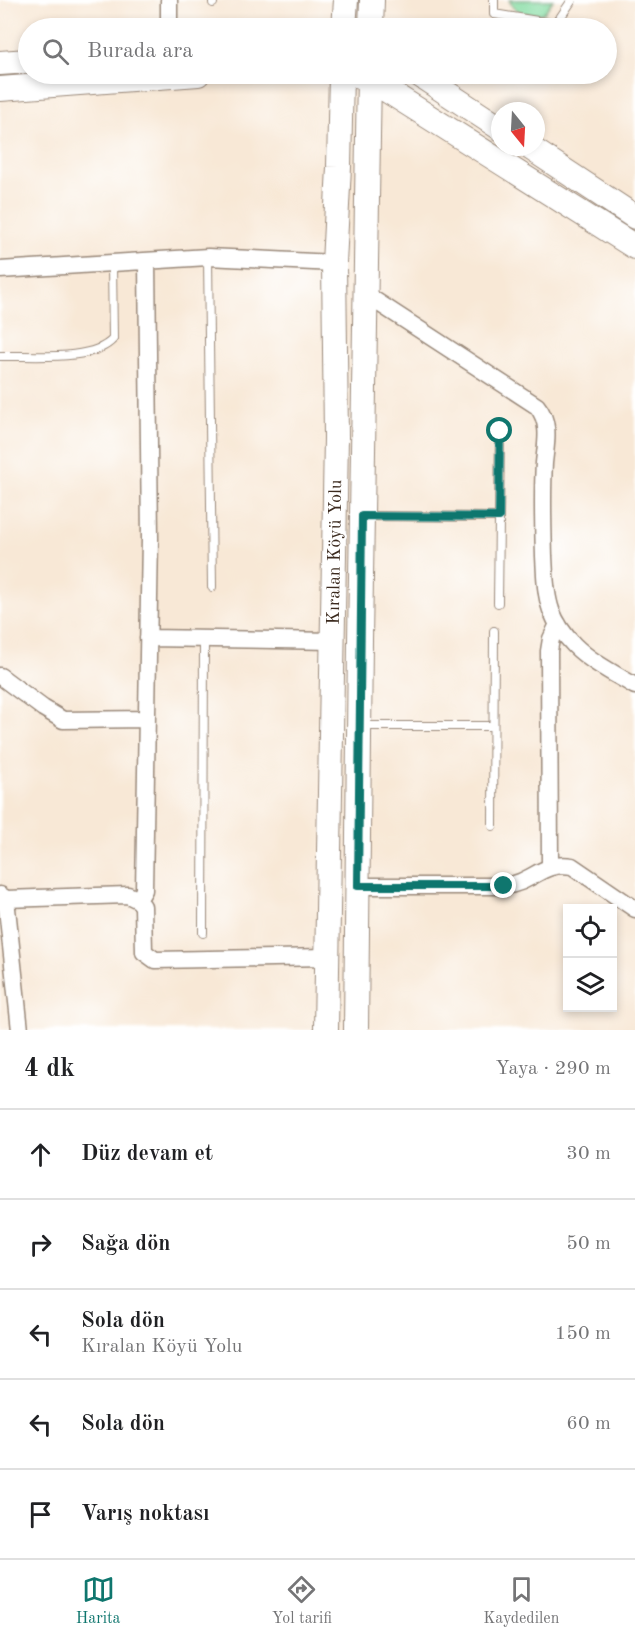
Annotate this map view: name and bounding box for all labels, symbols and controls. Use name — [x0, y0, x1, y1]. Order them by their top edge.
search box — [18, 18, 617, 84]
icon: search — [39, 35, 72, 68]
text: Burada ara — [87, 40, 193, 62]
north arrow — [491, 102, 545, 156]
route start — [486, 417, 512, 443]
street label: Kıralan Köyü Yolu — [325, 479, 345, 625]
route end — [490, 872, 516, 898]
map controls — [563, 904, 617, 1012]
button: locate — [563, 904, 617, 958]
button: layers — [563, 958, 617, 1012]
text: 4 dk — [24, 1056, 75, 1082]
text: Yaya · 290 m — [495, 1059, 611, 1079]
icon: ahead — [24, 1138, 57, 1171]
text: Düz devam et — [81, 1143, 213, 1165]
text: 30 m — [566, 1144, 611, 1164]
icon: right — [24, 1228, 57, 1261]
text: Sağa dön — [81, 1233, 171, 1255]
text: 50 m — [566, 1234, 611, 1254]
text: Sola dön — [81, 1310, 165, 1332]
icon: left — [24, 1318, 57, 1351]
text: 150 m — [555, 1324, 611, 1344]
text: Kıralan Köyü Yolu — [81, 1337, 242, 1357]
icon: left — [24, 1408, 57, 1441]
text: Sola dön — [81, 1413, 165, 1435]
text: 60 m — [566, 1414, 611, 1434]
icon: arrive — [24, 1498, 57, 1531]
text: Varış noktası — [81, 1503, 210, 1525]
tab: Harita — [76, 1573, 121, 1629]
tab: Yol tarifi — [272, 1573, 332, 1629]
tab: Kaydedilen — [483, 1573, 559, 1629]

